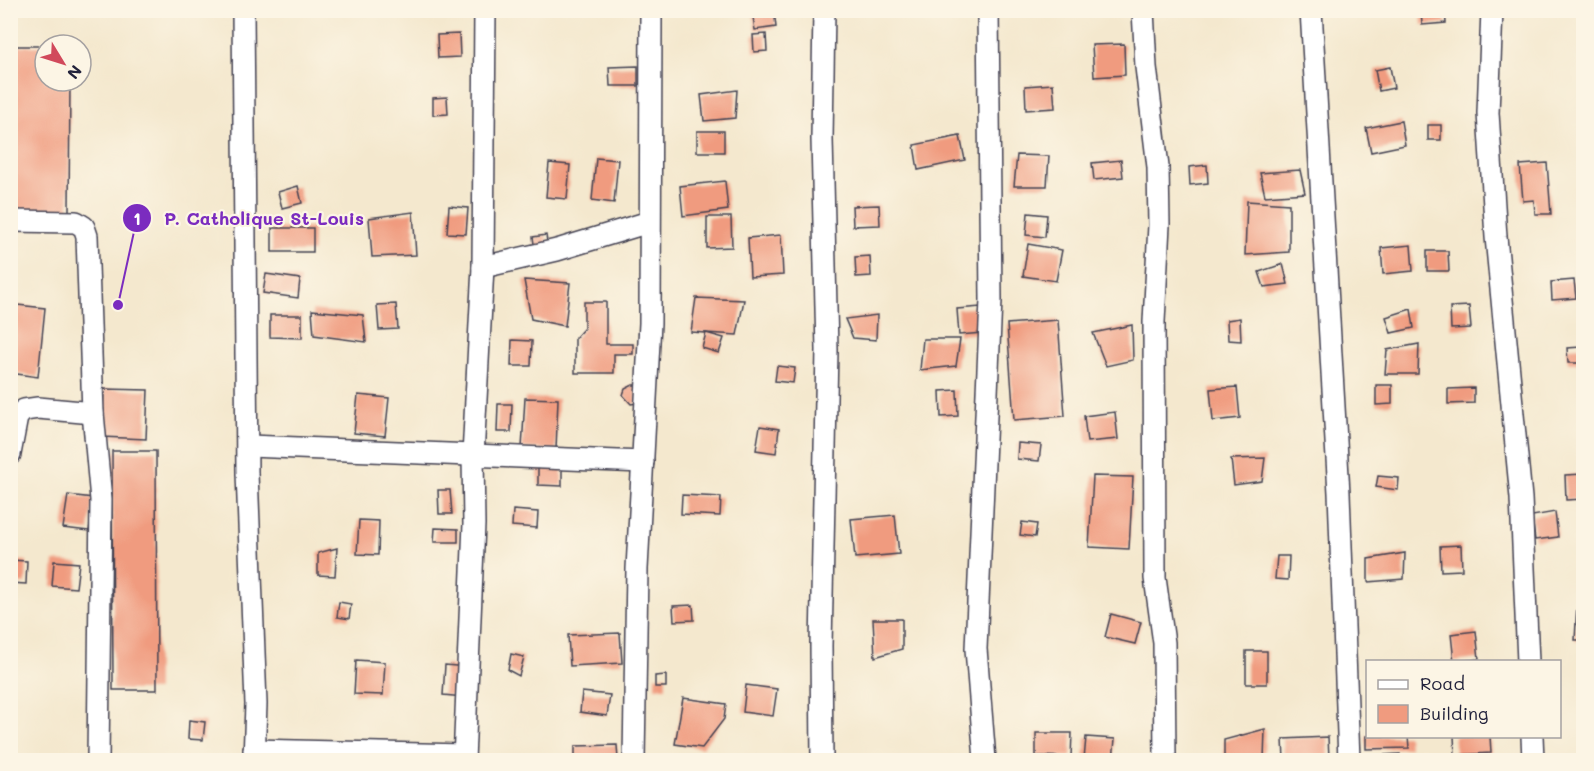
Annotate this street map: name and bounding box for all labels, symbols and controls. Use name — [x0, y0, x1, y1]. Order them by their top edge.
north arrow — [33, 33, 93, 93]
text: N — [63, 61, 87, 84]
callout: P. Catholique St-Louis — [122, 200, 376, 236]
text: 1 — [133, 206, 141, 230]
text: P. Catholique St-Louis — [164, 206, 364, 230]
legend — [1366, 660, 1561, 738]
text: Road — [1420, 671, 1465, 695]
text: Building — [1420, 701, 1488, 725]

